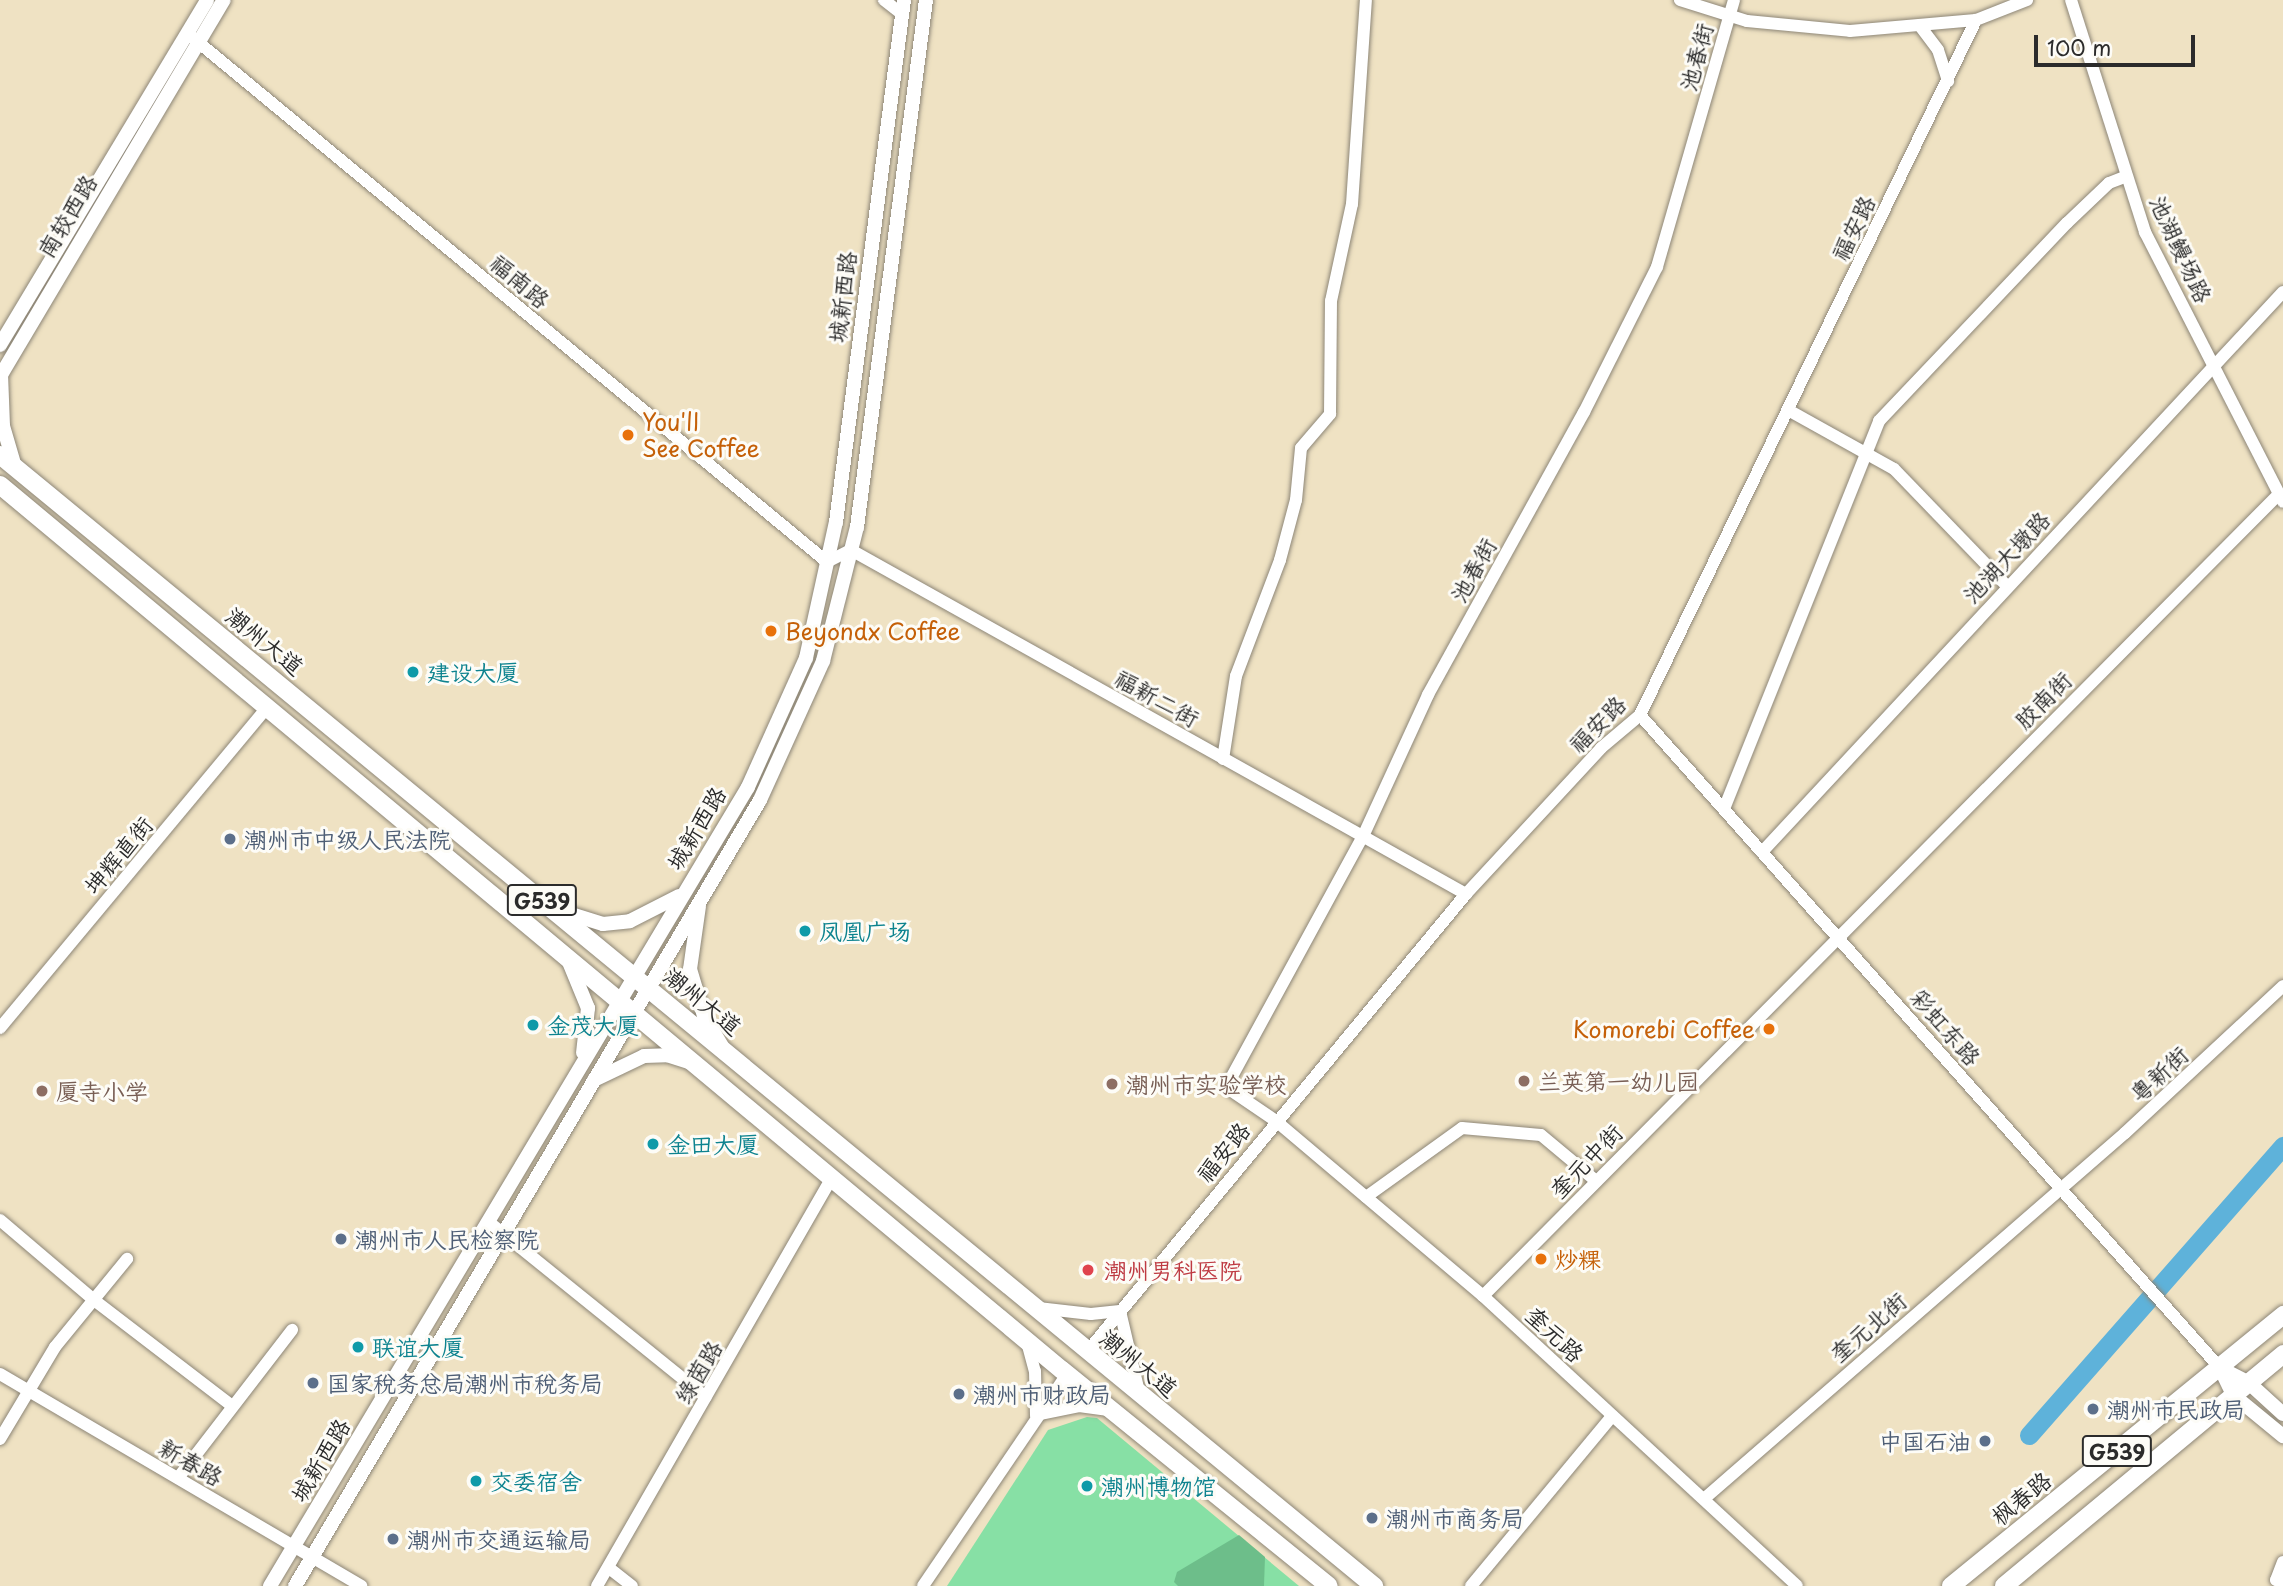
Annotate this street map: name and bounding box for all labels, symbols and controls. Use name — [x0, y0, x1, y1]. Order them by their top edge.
street label: 池春街 — [1674, 20, 1718, 94]
scale bar — [2038, 21, 2199, 65]
text: 100 m — [2047, 31, 2111, 63]
street label: 南较西路 — [31, 169, 103, 263]
street label: 福安路 — [1825, 191, 1881, 265]
street label: 池湖鳗场路 — [2144, 191, 2218, 307]
street label: 福南路 — [485, 248, 555, 314]
street label: 城新西路 — [823, 250, 861, 344]
place label: You'll See Coffee — [642, 408, 761, 462]
marker: You'll See Coffee — [620, 427, 636, 443]
street label: 池湖大墩路 — [1957, 506, 2055, 608]
street label: 池春街 — [1444, 533, 1502, 607]
street label: 潮州大道 — [221, 601, 309, 681]
place label: Beyondx Coffee — [785, 617, 960, 645]
marker: Beyondx Coffee — [763, 623, 779, 639]
place label: 建设大厦 — [427, 658, 519, 686]
marker: 建设大厦 — [405, 664, 421, 680]
street label: 福新二街 — [1110, 664, 1204, 732]
street label: 胶南街 — [2009, 666, 2077, 734]
street label: 福安路 — [1563, 690, 1631, 758]
street label: 城新西路 — [660, 781, 732, 875]
street label: 坤辉直街 — [78, 811, 158, 899]
place label: 潮州市中级人民法院 — [244, 825, 451, 853]
marker: 潮州市中级人民法院 — [222, 831, 238, 847]
road number: G539 — [505, 883, 579, 918]
place label: 凤凰广场 — [819, 917, 911, 945]
marker: 凤凰广场 — [797, 923, 813, 939]
street label: 潮州大道 — [659, 961, 747, 1041]
street label: 彩虹东路 — [1905, 983, 1987, 1071]
place label: 金茂大厦 — [547, 1011, 639, 1039]
place label: Komorebi Coffee — [1571, 1015, 1755, 1043]
marker: 金茂大厦 — [525, 1017, 541, 1033]
marker: Komorebi Coffee — [1761, 1021, 1777, 1037]
street label: 粤新街 — [2124, 1040, 2194, 1108]
place label: 兰英第一幼儿园 — [1538, 1067, 1699, 1095]
place label: 潮州市实验学校 — [1126, 1070, 1287, 1098]
marker: 兰英第一幼儿园 — [1516, 1073, 1532, 1089]
marker: 潮州市实验学校 — [1104, 1076, 1120, 1092]
place label: 厦寺小学 — [56, 1077, 148, 1105]
marker: 厦寺小学 — [34, 1083, 50, 1099]
street label: 福安路 — [1191, 1117, 1255, 1187]
street label: 奎元中街 — [1544, 1118, 1628, 1204]
place label: 金田大厦 — [667, 1130, 759, 1158]
marker: 金田大厦 — [645, 1136, 661, 1152]
place label: 潮州市人民检察院 — [355, 1225, 539, 1253]
marker: 潮州市人民检察院 — [333, 1231, 349, 1247]
place label: 炒粿 — [1555, 1245, 1601, 1273]
marker: 炒粿 — [1533, 1251, 1549, 1267]
place label: 潮州男科医院 — [1104, 1256, 1242, 1284]
marker: 潮州男科医院 — [1078, 1260, 1098, 1280]
street label: 奎元北街 — [1824, 1286, 1912, 1368]
street label: 奎元路 — [1520, 1300, 1590, 1368]
street label: 潮州大道 — [1095, 1323, 1183, 1403]
place label: 联谊大厦 — [372, 1333, 464, 1361]
street label: 绿茵路 — [668, 1335, 728, 1409]
marker: 联谊大厦 — [350, 1339, 366, 1355]
place label: 国家税务总局潮州市税务局 — [327, 1369, 603, 1397]
marker: 国家税务总局潮州市税务局 — [305, 1375, 321, 1391]
place label: 潮州市财政局 — [973, 1380, 1111, 1408]
marker: 潮州市财政局 — [951, 1386, 967, 1402]
place label: 潮州市民政局 — [2107, 1395, 2245, 1423]
marker: 潮州市民政局 — [2085, 1401, 2101, 1417]
street label: 城新西路 — [284, 1413, 356, 1507]
place label: 中国石油 — [1879, 1427, 1971, 1455]
street label: 新春路 — [154, 1433, 228, 1491]
marker: 中国石油 — [1977, 1433, 1993, 1449]
road number: G539 — [2080, 1434, 2154, 1468]
street label: 枫春路 — [1986, 1466, 2056, 1530]
place label: 交委宿舍 — [490, 1467, 582, 1495]
place label: 潮州博物馆 — [1101, 1472, 1216, 1500]
marker: 交委宿舍 — [468, 1473, 484, 1489]
marker: 潮州博物馆 — [1079, 1478, 1095, 1494]
place label: 潮州市商务局 — [1386, 1504, 1524, 1532]
marker: 潮州市商务局 — [1364, 1510, 1380, 1526]
place label: 潮州市交通运输局 — [407, 1525, 591, 1553]
marker: 潮州市交通运输局 — [385, 1531, 401, 1547]

